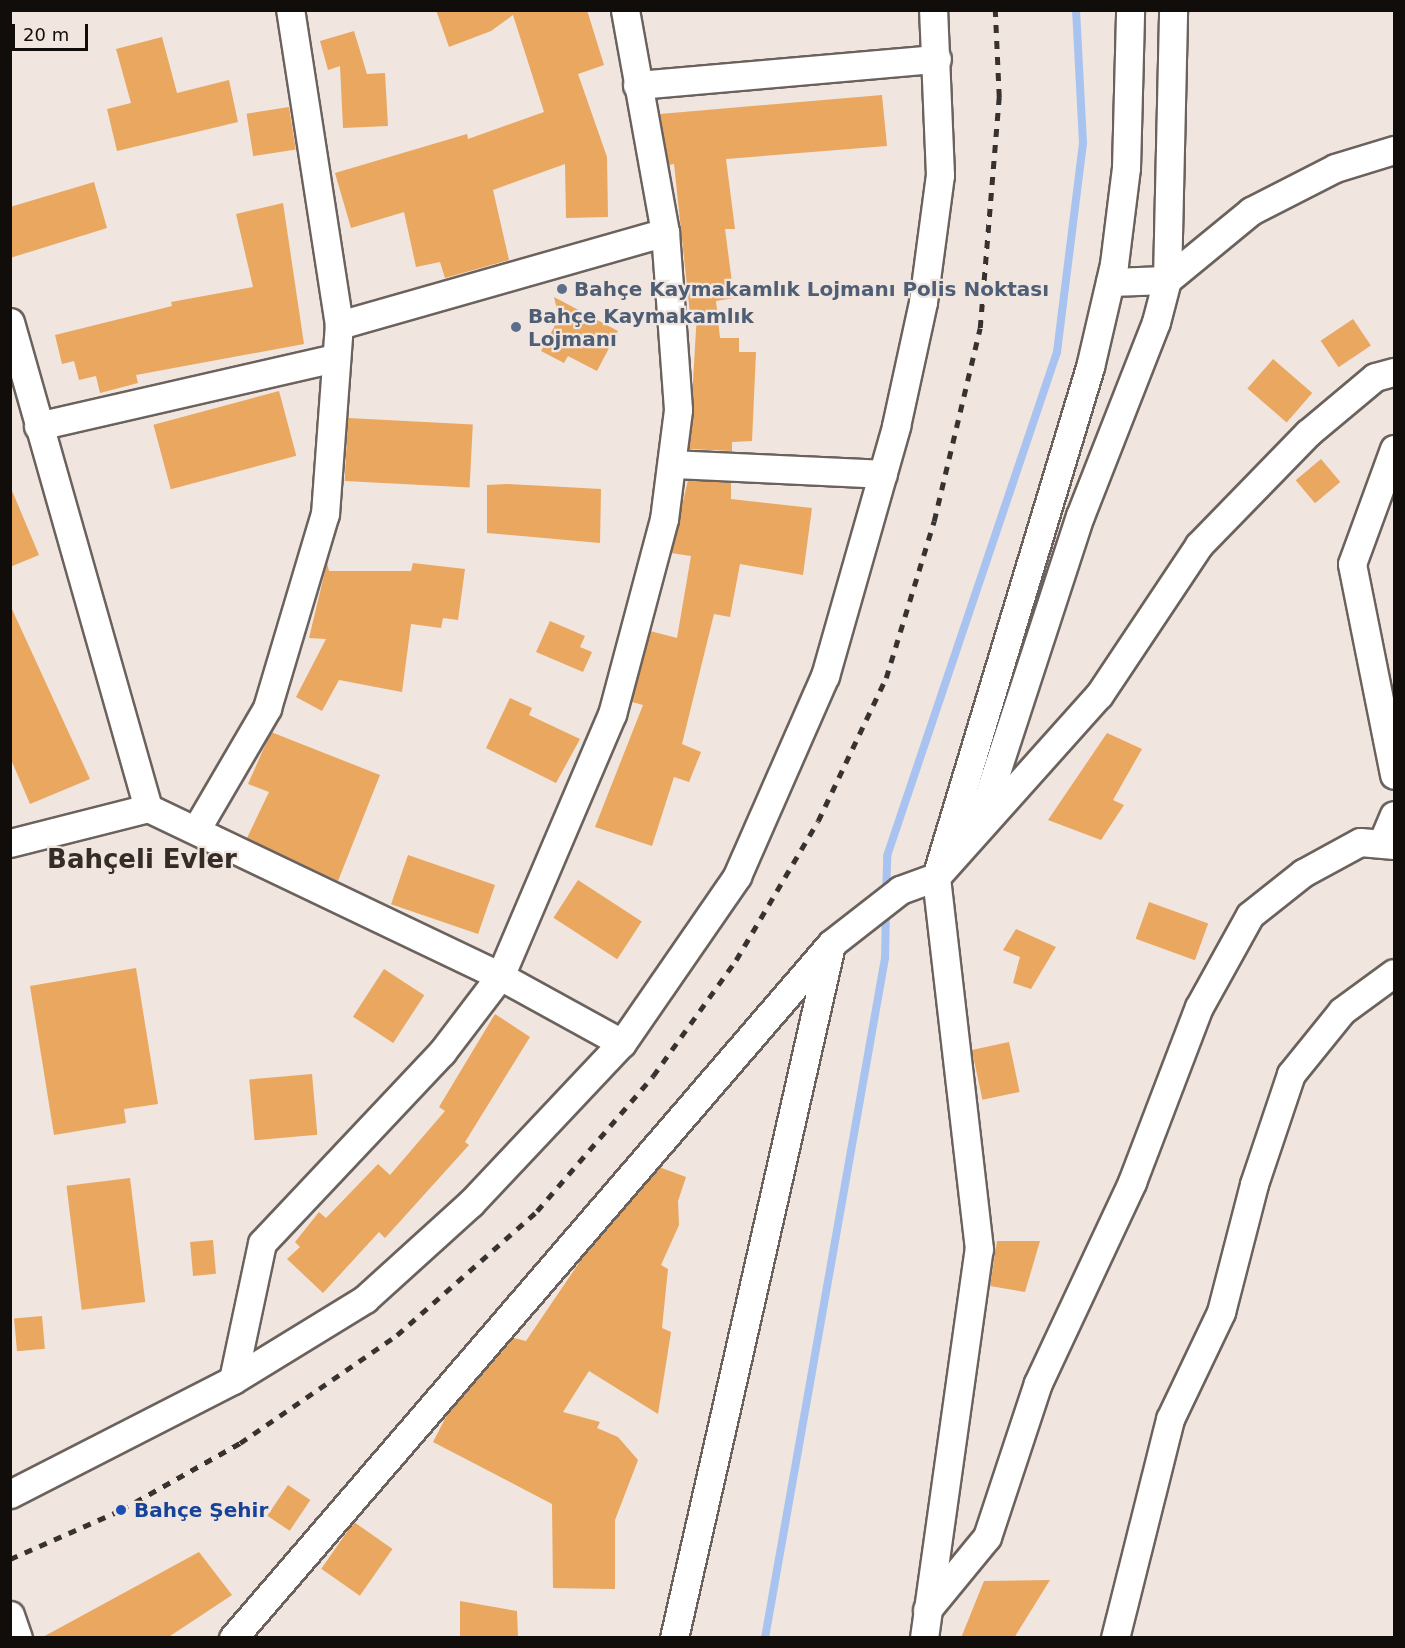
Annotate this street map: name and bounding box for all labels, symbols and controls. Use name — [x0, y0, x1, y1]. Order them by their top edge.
scale bar — [15, 12, 92, 50]
text: 20 m — [23, 24, 69, 45]
place label: Bahçe Kaymakamlık Lojmanı Polis Noktası — [574, 277, 1049, 301]
marker: Bahçe Kaymakamlık Lojmanı Polis Noktası — [555, 282, 569, 296]
place label: Bahçe Kaymakamlık Lojmanı — [528, 304, 754, 351]
marker: Bahçe Kaymakamlık Lojmanı — [509, 320, 523, 334]
district label: Bahçeli Evler — [47, 844, 237, 876]
place label: Bahçe Şehir — [134, 1498, 268, 1522]
marker: Bahçe Şehir — [112, 1501, 130, 1519]

